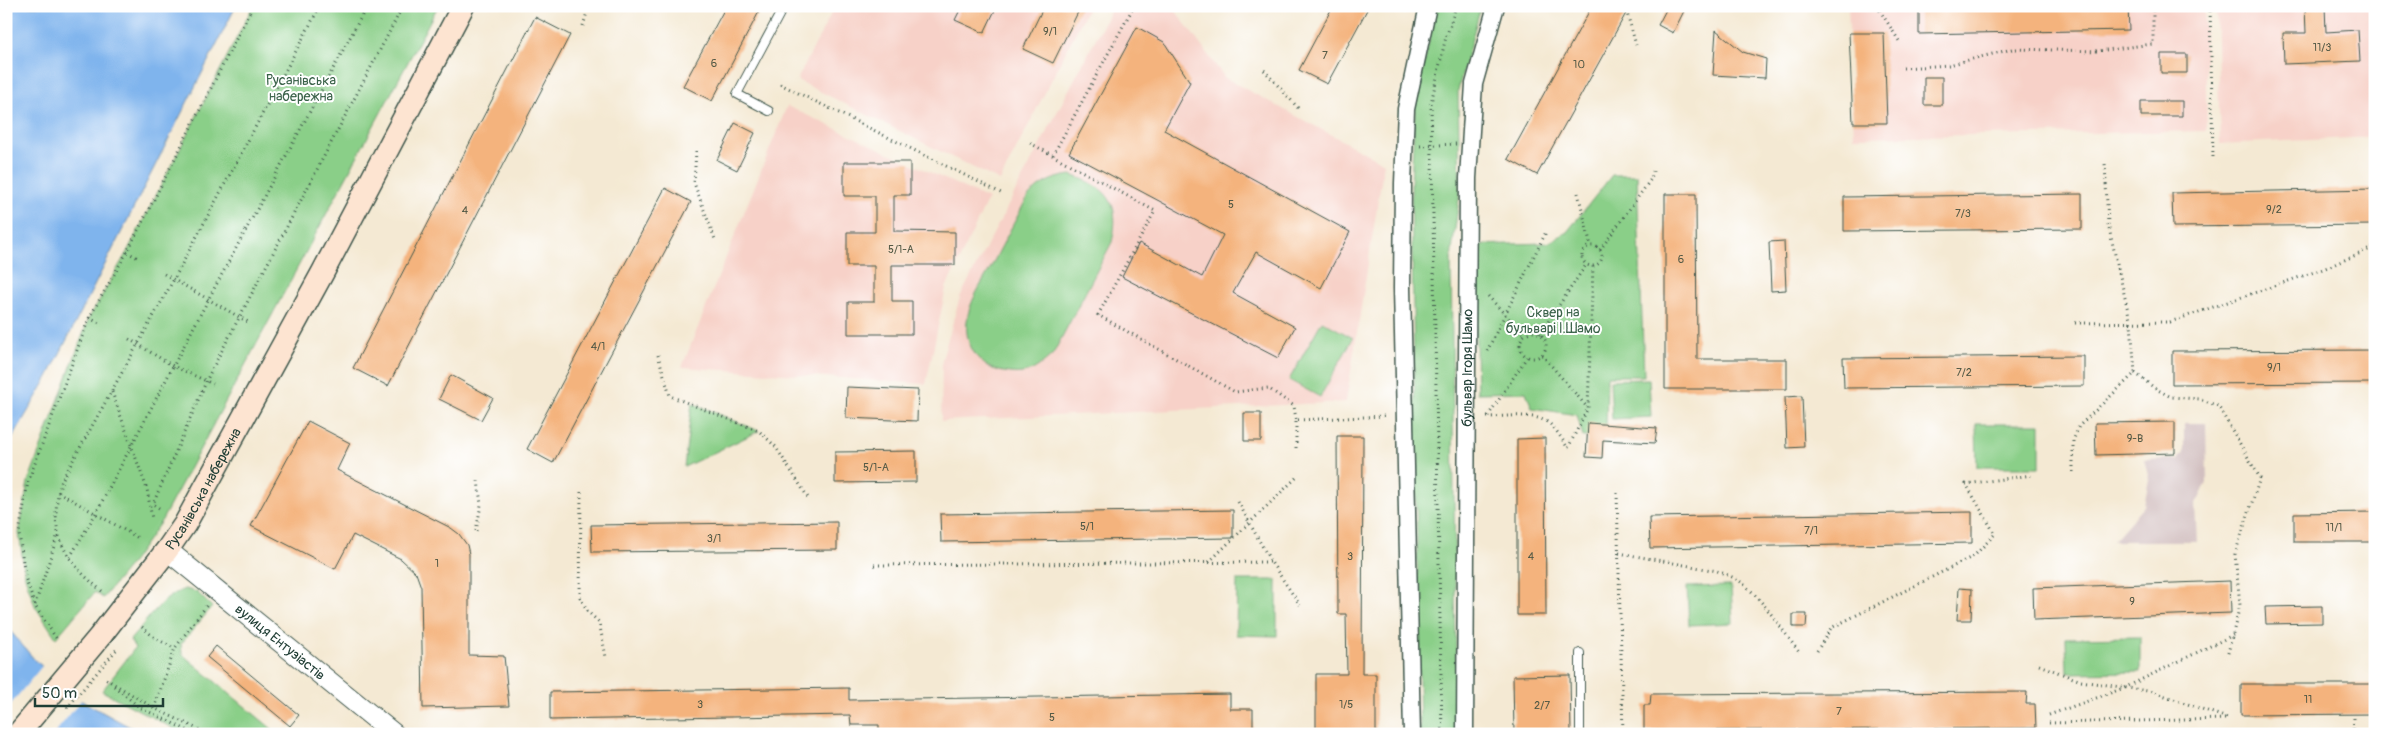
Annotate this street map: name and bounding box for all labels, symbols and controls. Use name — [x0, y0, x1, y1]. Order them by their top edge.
house number: 9/1 — [1043, 25, 1057, 38]
house number: 11/3 — [2313, 41, 2331, 54]
house number: 7 — [1322, 49, 1328, 62]
house number: 6 — [711, 57, 717, 70]
house number: 10 — [1573, 58, 1585, 71]
park label: Русанівська набережна — [266, 72, 336, 105]
house number: 5 — [1228, 198, 1234, 211]
house number: 9/2 — [2266, 203, 2282, 216]
house number: 4 — [462, 204, 469, 217]
house number: 7/3 — [1955, 207, 1971, 220]
house number: 5/1-А — [888, 243, 914, 256]
house number: 6 — [1678, 253, 1684, 266]
park label: Сквер на бульварі І.Шамо — [1505, 304, 1601, 337]
street label: бульвар Ігоря Шамо — [1458, 308, 1476, 427]
house number: 4/1 — [591, 340, 605, 353]
house number: 9/1 — [2267, 361, 2281, 374]
house number: 7/2 — [1956, 366, 1972, 379]
street label: Русанівська набережна — [162, 425, 245, 553]
house number: 9-В — [2127, 432, 2143, 445]
house number: 5/1-А — [863, 461, 889, 474]
house number: 5/1 — [1080, 520, 1094, 533]
house number: 11/1 — [2326, 521, 2342, 534]
house number: 7/1 — [1804, 524, 1818, 537]
house number: 3/1 — [707, 532, 721, 545]
house number: 3 — [1347, 550, 1353, 563]
house number: 4 — [1528, 550, 1535, 563]
house number: 1 — [435, 557, 439, 570]
house number: 9 — [2129, 595, 2135, 608]
street label: вулиця Ентузіастів — [232, 600, 329, 684]
scale bar — [35, 675, 162, 707]
text: 50 m — [42, 684, 77, 703]
house number: 11 — [2304, 693, 2312, 706]
house number: 3 — [697, 698, 703, 711]
house number: 1/5 — [1339, 698, 1353, 711]
house number: 2/7 — [1534, 699, 1550, 712]
house number: 7 — [1836, 705, 1842, 718]
house number: 5 — [1049, 711, 1055, 724]

